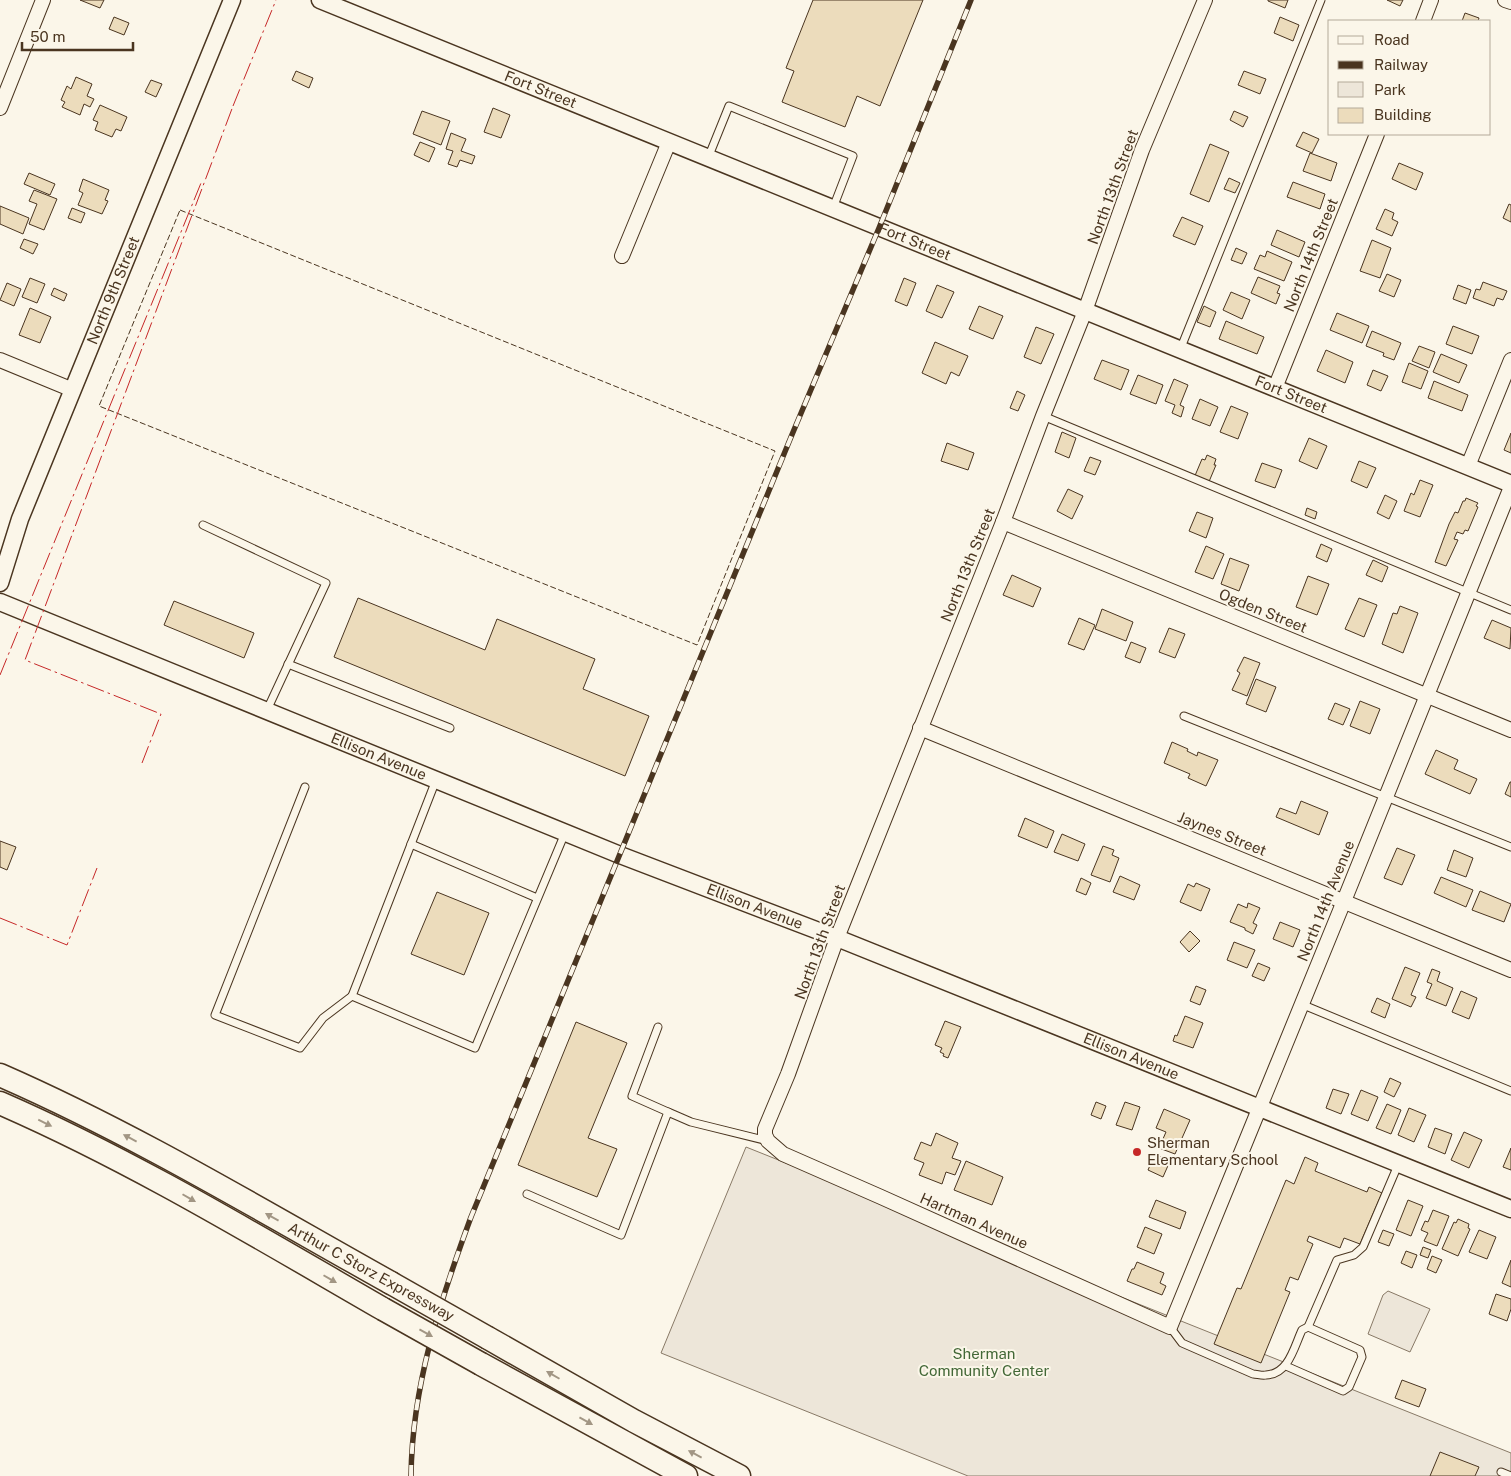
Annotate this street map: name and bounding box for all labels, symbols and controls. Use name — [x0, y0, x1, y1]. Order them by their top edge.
scale bar — [22, 20, 134, 52]
legend — [1328, 20, 1491, 135]
text: 50 m — [30, 28, 65, 45]
text: Road — [1374, 31, 1410, 48]
text: Railway — [1374, 56, 1428, 73]
street label: Fort Street — [502, 67, 579, 111]
text: Park — [1374, 81, 1406, 98]
text: Building — [1374, 106, 1432, 123]
street label: North 13th Street — [1084, 127, 1141, 247]
street label: North 14th Street — [1280, 195, 1341, 314]
street label: Fort Street — [876, 219, 954, 264]
street label: North 9th Street — [83, 234, 143, 347]
street label: Fort Street — [1253, 372, 1330, 416]
street label: North 13th Street — [937, 505, 998, 624]
street label: Ogden Street — [1217, 585, 1310, 636]
street label: Ellison Avenue — [329, 729, 429, 783]
street label: Jaynes Street — [1175, 808, 1269, 859]
street label: North 14th Avenue — [1294, 838, 1358, 964]
street label: Ellison Avenue — [705, 880, 805, 932]
street label: North 13th Street — [791, 882, 848, 1002]
street label: Ellison Avenue — [1081, 1029, 1182, 1083]
one-way arrow — [37, 1119, 52, 1127]
one-way arrow — [123, 1134, 137, 1142]
place label: Sherman Elementary School — [1147, 1134, 1279, 1168]
marker: Sherman Elementary School — [1131, 1146, 1143, 1158]
street label: Hartman Avenue — [918, 1189, 1031, 1252]
one-way arrow — [182, 1193, 195, 1202]
one-way arrow — [265, 1212, 279, 1221]
street label: Arthur C Storz Expressway — [285, 1219, 457, 1324]
one-way arrow — [323, 1274, 336, 1283]
one-way arrow — [418, 1329, 433, 1337]
park label: Sherman Community Center — [919, 1345, 1049, 1379]
one-way arrow — [546, 1371, 560, 1379]
one-way arrow — [579, 1417, 592, 1426]
one-way arrow — [688, 1450, 703, 1458]

